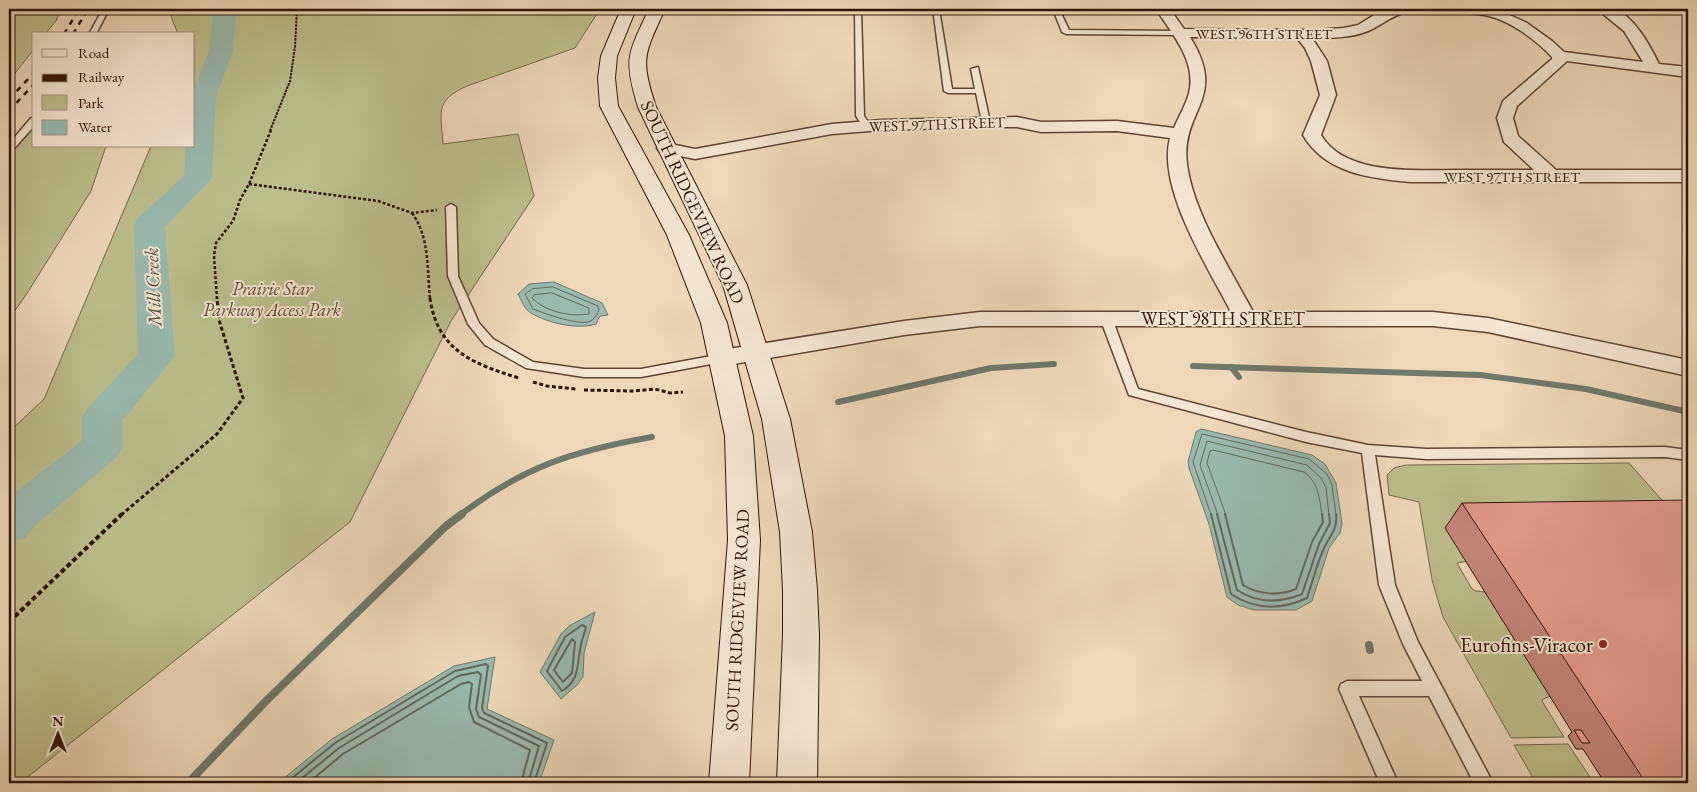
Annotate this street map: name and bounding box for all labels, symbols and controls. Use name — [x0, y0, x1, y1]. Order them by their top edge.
street label: WEST 96TH STREET — [1196, 24, 1333, 43]
legend — [32, 32, 195, 148]
text: Road — [78, 43, 110, 62]
text: Railway — [78, 67, 125, 86]
text: Park — [78, 93, 105, 112]
street label: SOUTH RIDGEVIEW ROAD — [636, 97, 750, 307]
street label: WEST 97TH STREET — [868, 112, 1006, 136]
text: Water — [78, 117, 112, 136]
street label: WEST 97TH STREET — [1444, 167, 1581, 186]
water label: Mill Creek — [138, 247, 168, 328]
park label: Prairie Star Parkway Access Park — [203, 277, 341, 322]
street label: WEST 98TH STREET — [1141, 307, 1306, 330]
street label: SOUTH RIDGEVIEW ROAD — [720, 509, 754, 731]
place label: Eurofins-Viracor — [1460, 631, 1593, 658]
marker: Eurofins-Viracor — [1597, 638, 1609, 650]
north arrow — [32, 710, 82, 760]
text: N — [52, 712, 64, 730]

